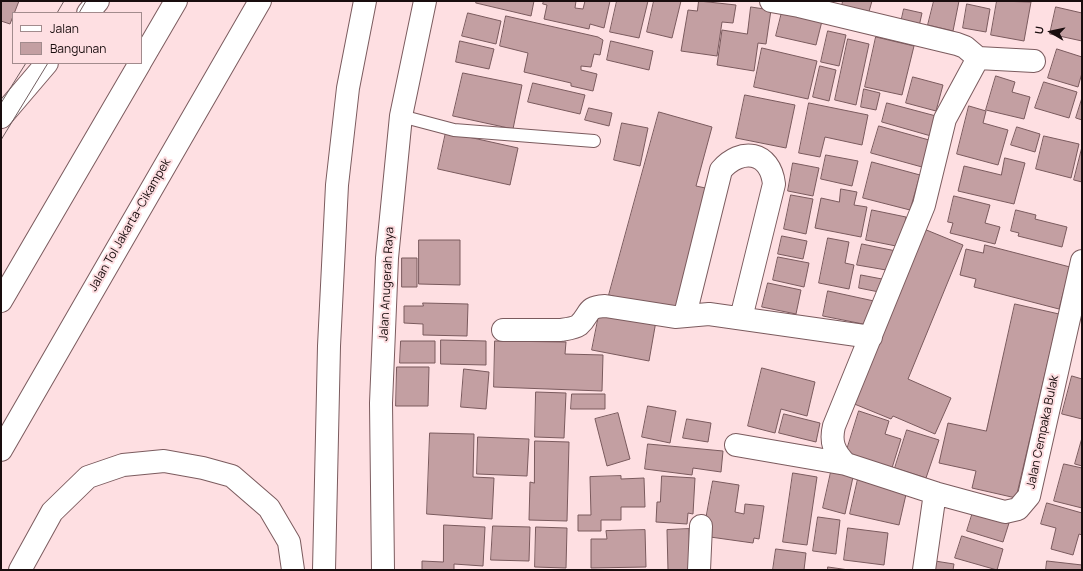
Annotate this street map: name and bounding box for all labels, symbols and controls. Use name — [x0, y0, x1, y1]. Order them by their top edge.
legend — [12, 12, 142, 64]
north arrow — [1031, 12, 1071, 52]
text: Jalan — [50, 20, 79, 37]
text: U — [1031, 25, 1047, 35]
text: Bangunan — [50, 40, 106, 57]
street label: Jalan Tol Jakarta–Cikampek — [86, 156, 174, 294]
street label: Jalan Anugerah Raya — [377, 227, 397, 341]
street label: Jalan Cempaka Bulak — [1024, 374, 1062, 490]

